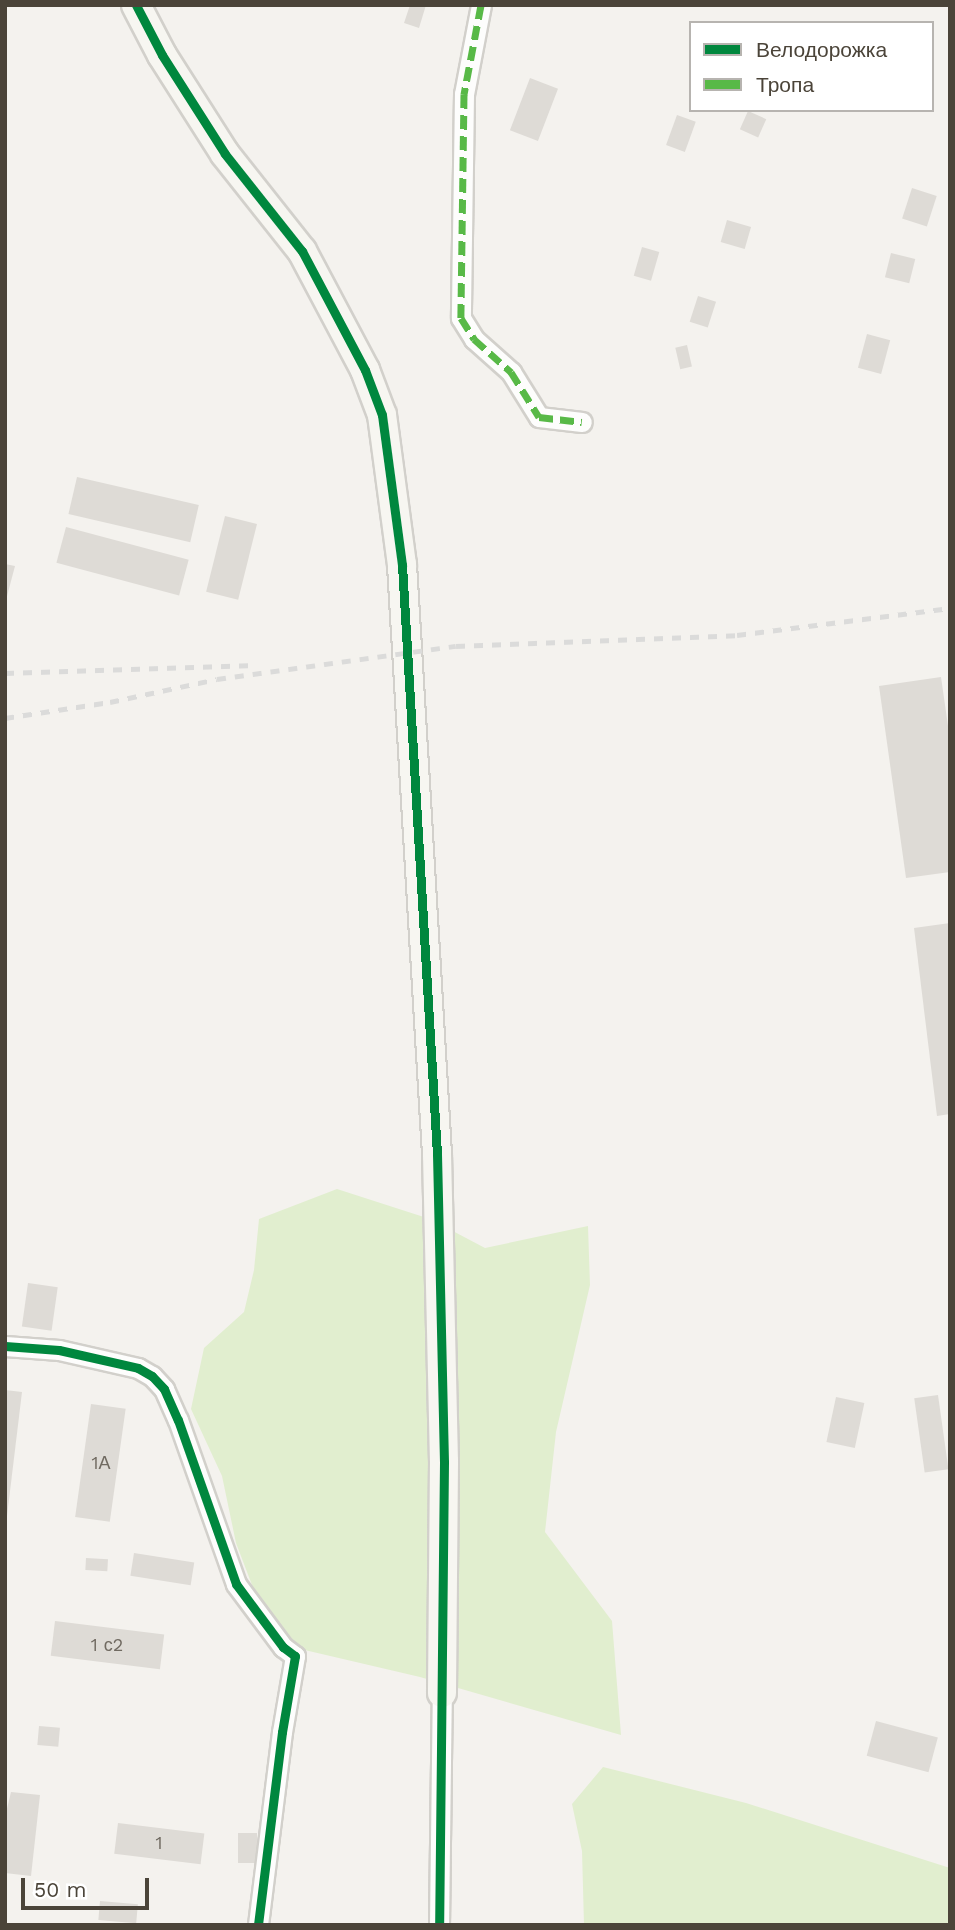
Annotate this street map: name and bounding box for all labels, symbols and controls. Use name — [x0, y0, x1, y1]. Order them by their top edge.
legend — [689, 21, 934, 112]
text: Велодорожка — [756, 37, 887, 62]
text: Тропа — [756, 72, 814, 97]
house number: 1А — [91, 1452, 111, 1474]
house number: 1 с2 — [91, 1634, 123, 1656]
house number: 1 — [155, 1832, 163, 1854]
scale bar — [24, 1864, 152, 1908]
text: 50 m — [34, 1877, 86, 1902]

